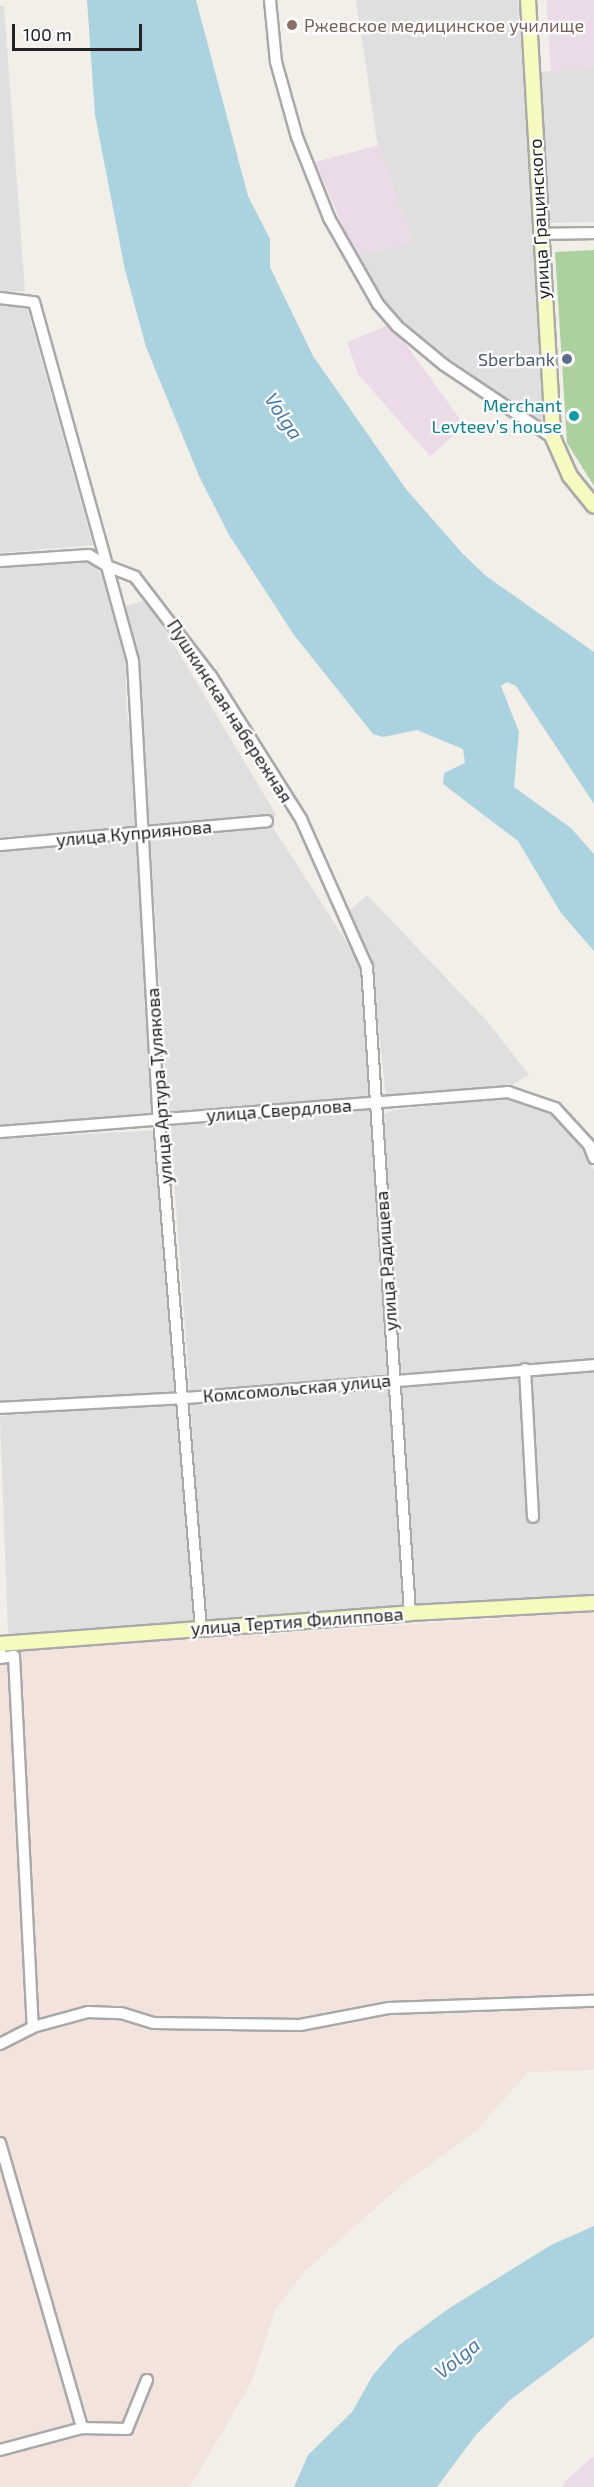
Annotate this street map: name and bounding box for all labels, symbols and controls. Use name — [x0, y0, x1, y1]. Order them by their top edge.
scale bar — [15, 12, 146, 50]
place label: Ржевское медицинское училище — [304, 14, 584, 36]
marker: Ржевское медицинское училище — [285, 18, 299, 32]
text: 100 m — [23, 23, 72, 45]
street label: улица Грацинского — [524, 138, 554, 300]
place label: Sberbank — [478, 348, 555, 370]
marker: Sberbank — [560, 352, 574, 366]
water label: Volga — [260, 388, 308, 444]
place label: Merchant Levteev’s house — [431, 395, 562, 438]
marker: Merchant Levteev’s house — [567, 409, 581, 423]
street label: Пушкинская набережная — [163, 615, 297, 807]
street label: улица Куприянова — [55, 815, 213, 851]
street label: улица Артура Тулякова — [141, 987, 177, 1185]
street label: улица Свердлова — [206, 1094, 352, 1126]
street label: улица Радищева — [370, 1190, 402, 1332]
street label: Комсомольская улица — [202, 1369, 392, 1407]
street label: улица Тертия Филиппова — [190, 1603, 404, 1639]
water label: Volga — [429, 2332, 485, 2384]

